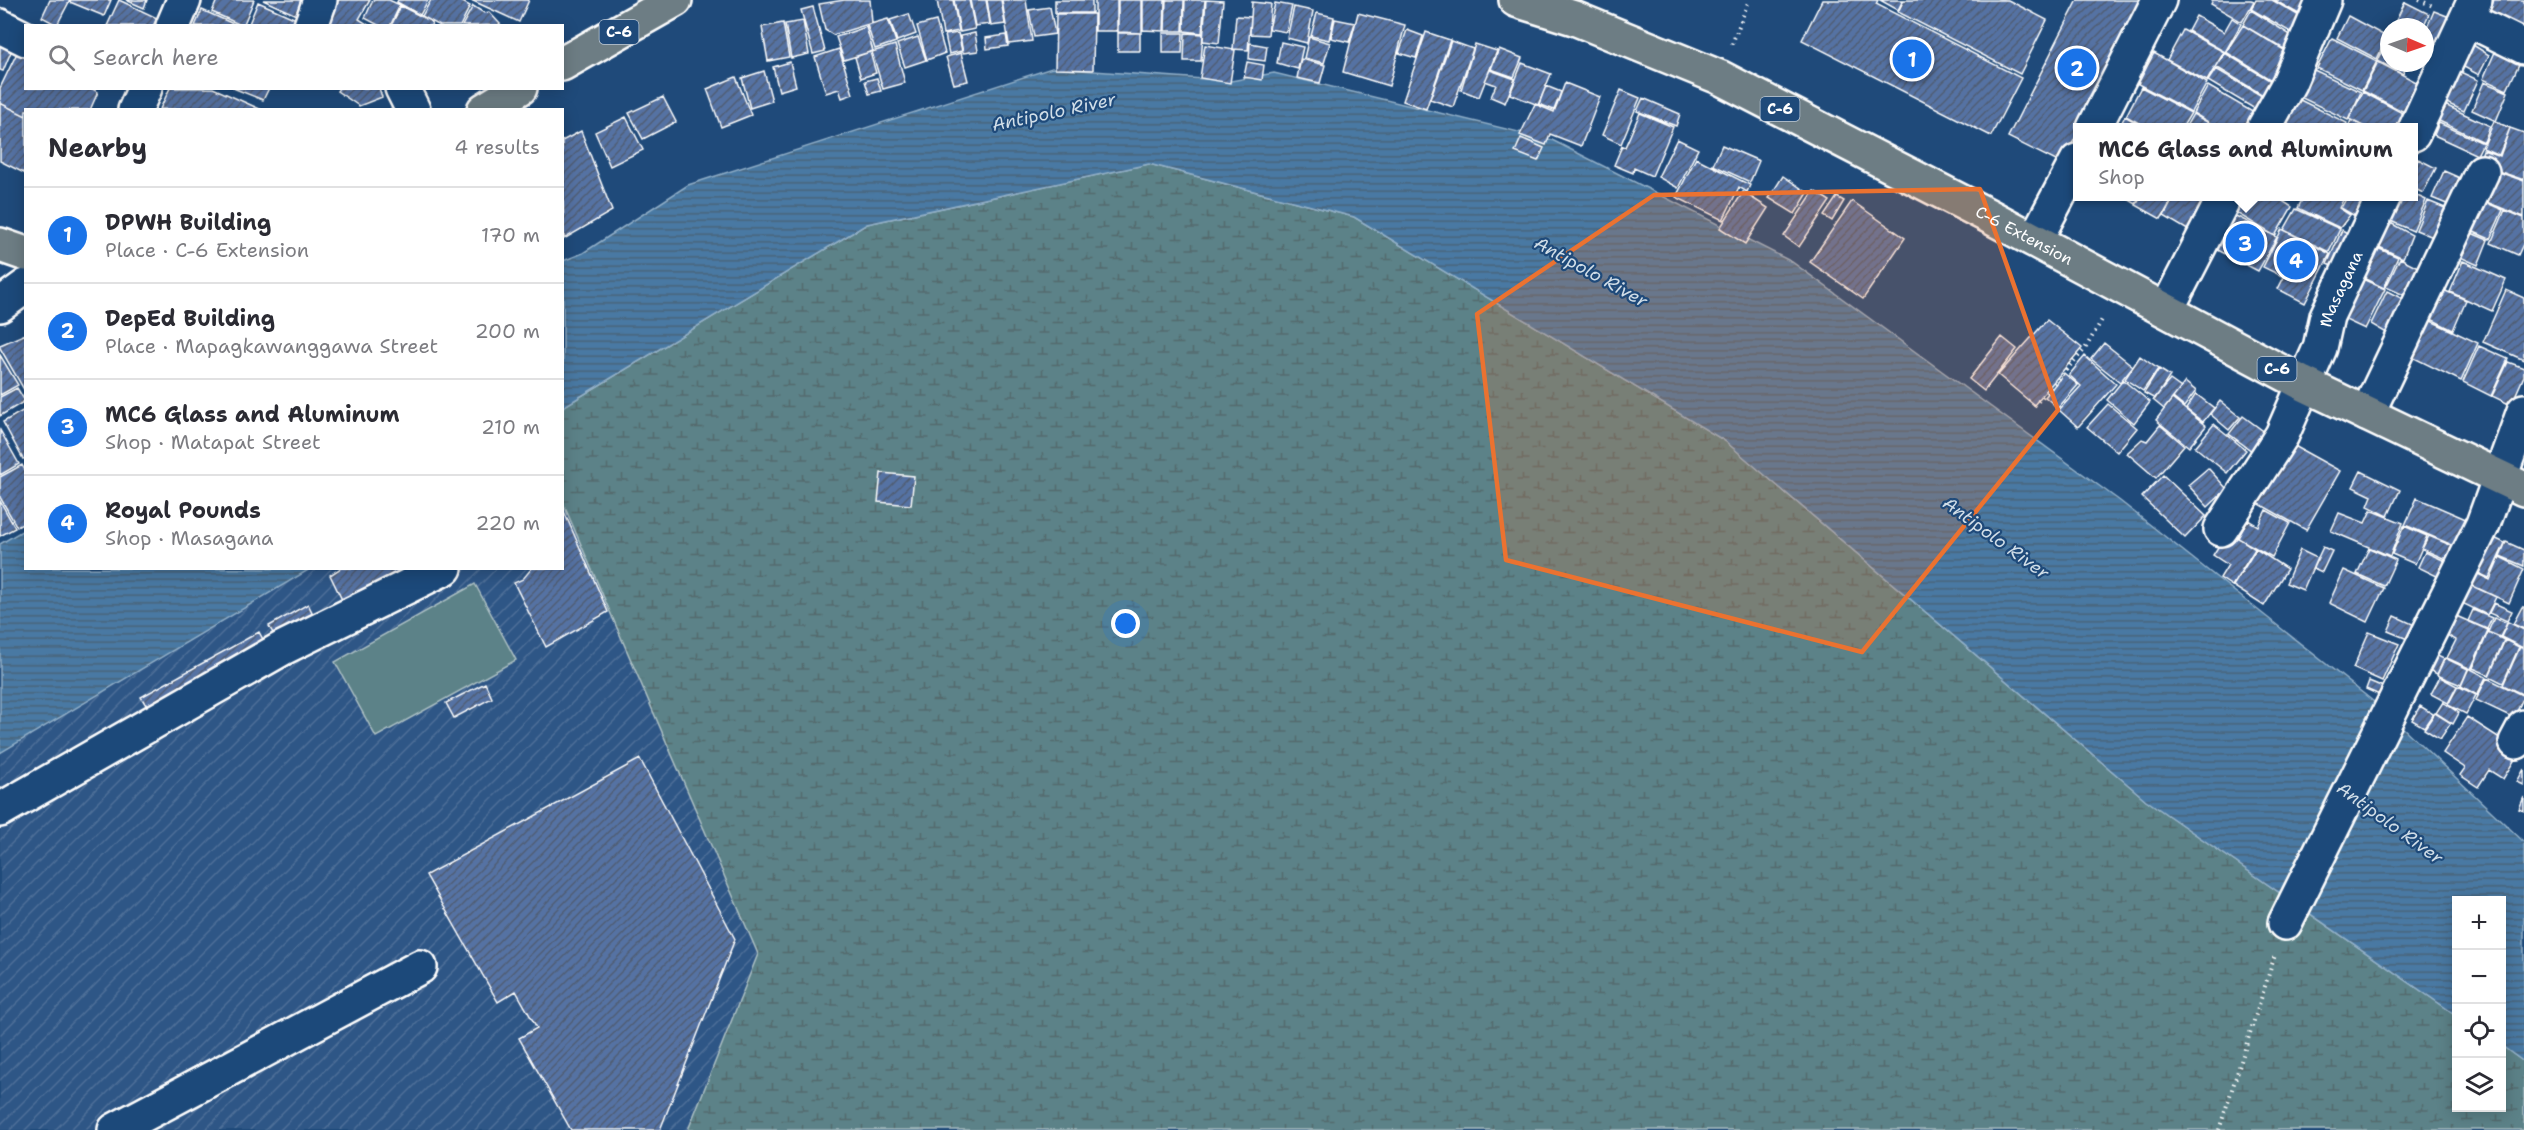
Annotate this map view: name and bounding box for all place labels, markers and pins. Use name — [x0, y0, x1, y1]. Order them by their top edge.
pin: 1 — [1892, 36, 1932, 82]
pin: 2 — [2058, 46, 2096, 90]
pin: 3 — [2226, 220, 2264, 266]
pin: 4 — [2276, 238, 2316, 282]

